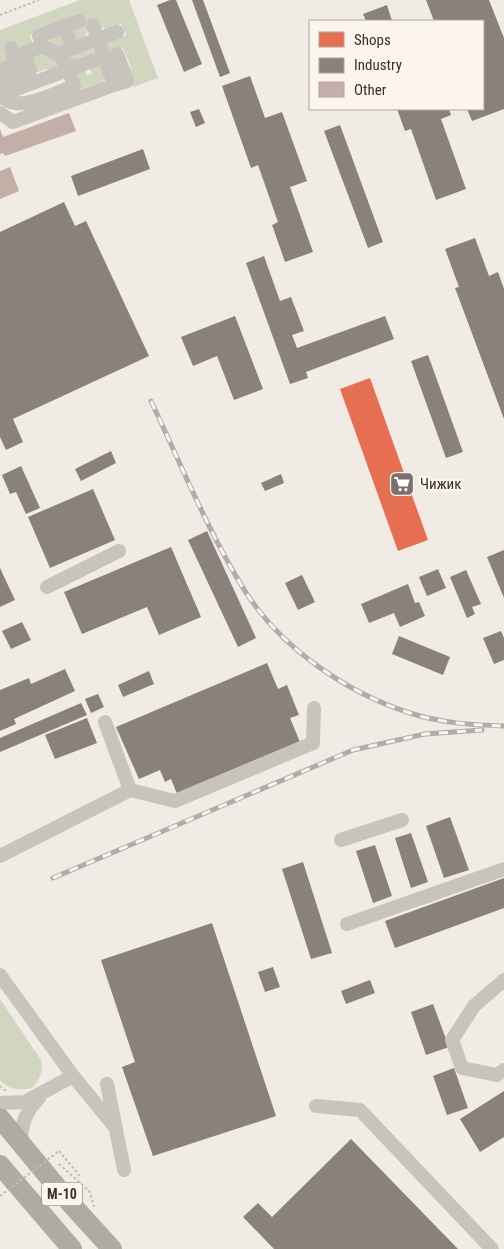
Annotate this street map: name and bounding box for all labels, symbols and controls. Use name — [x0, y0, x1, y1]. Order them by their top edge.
legend — [309, 20, 484, 110]
text: Shops — [354, 31, 391, 49]
text: Industry — [354, 56, 402, 74]
text: Other — [354, 81, 387, 99]
supermarket icon: Чижик — [389, 471, 415, 497]
place label: Чижик — [420, 475, 461, 493]
road number: М-10 — [42, 1182, 82, 1206]

